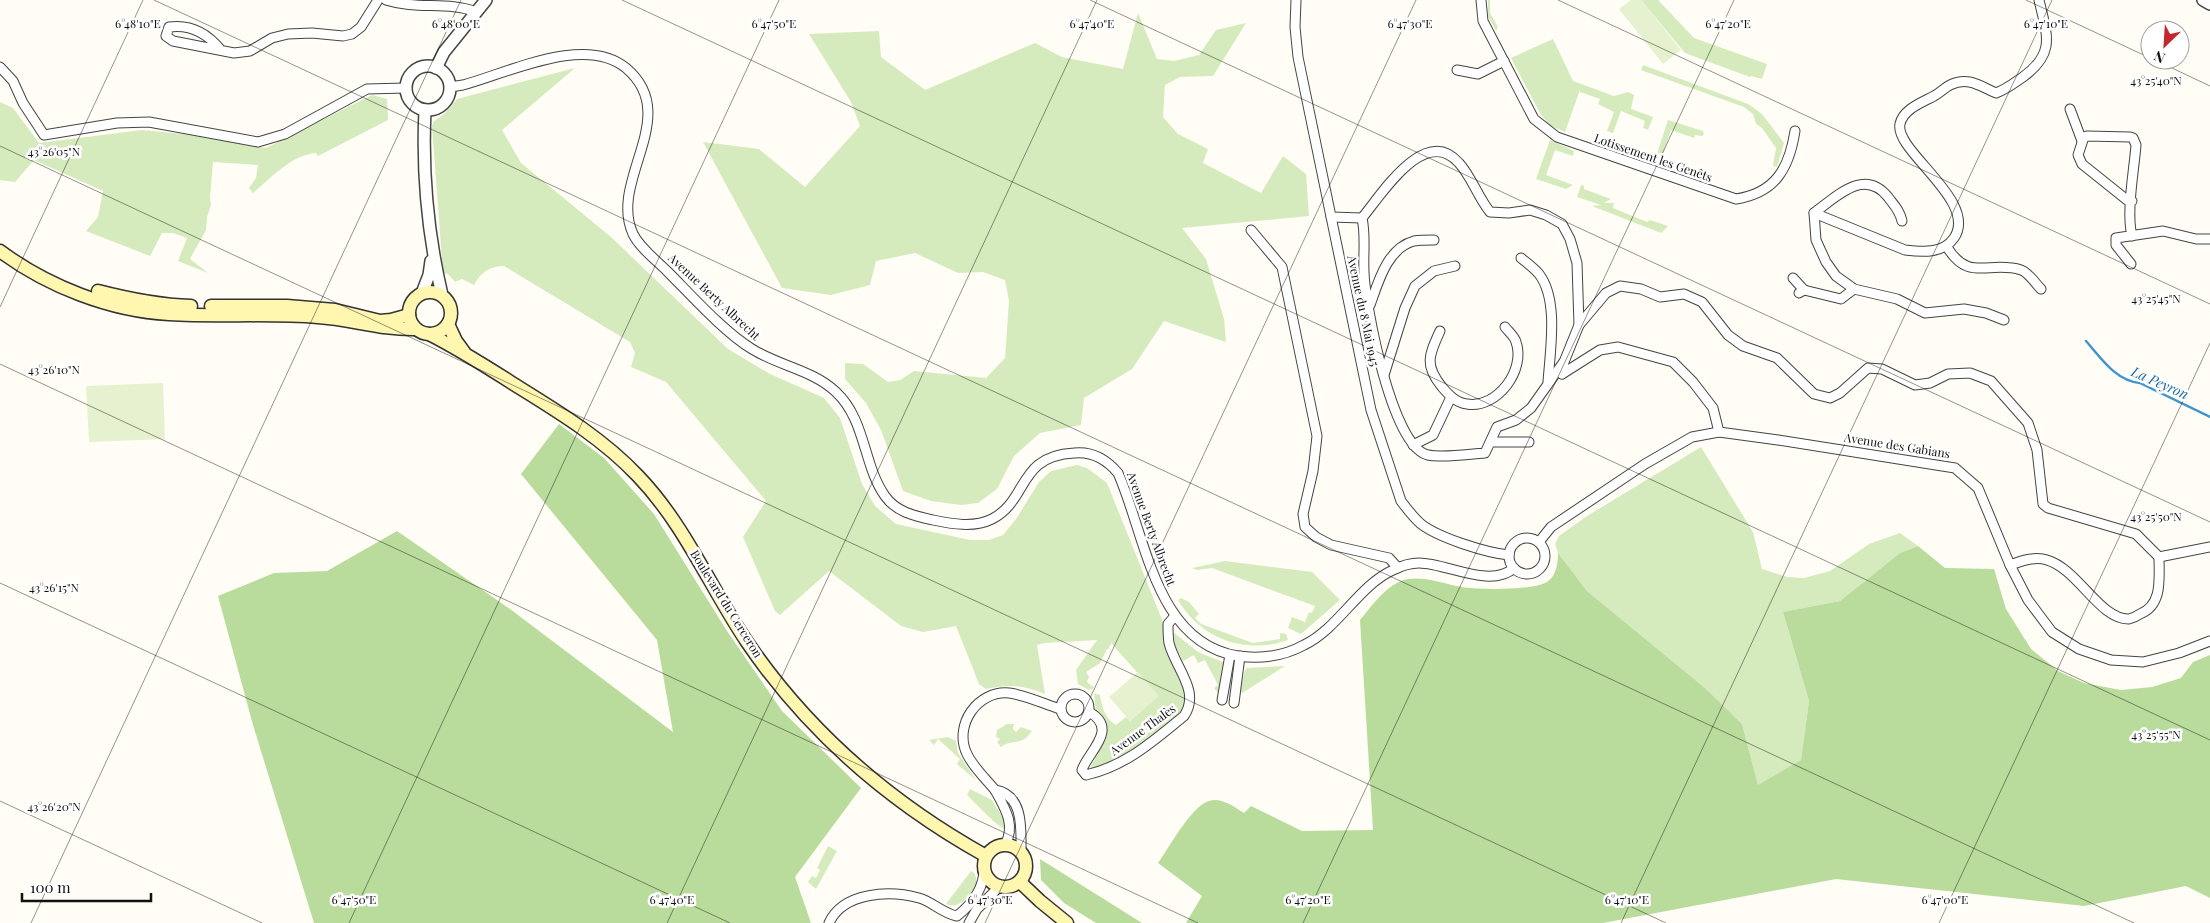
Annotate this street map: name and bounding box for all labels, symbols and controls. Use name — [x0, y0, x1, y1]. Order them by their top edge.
text: 6°48'10"E — [115, 15, 161, 31]
text: 6°48'00"E — [432, 15, 480, 31]
text: 6°47'50"E — [752, 15, 796, 31]
text: 6°47'40"E — [1070, 15, 1114, 31]
text: 6°47'30"E — [1387, 15, 1433, 31]
text: 6°47'20"E — [1705, 15, 1751, 31]
text: 6°47'10"E — [2024, 15, 2068, 31]
north arrow — [2140, 20, 2190, 70]
text: N — [2151, 46, 2168, 68]
text: 43°25'40"N — [2130, 72, 2182, 88]
street label: Lotissement les Genêts — [1592, 129, 1714, 185]
text: 43°26'05"N — [28, 143, 81, 159]
street label: Avenue Berty Albrecht — [665, 249, 765, 344]
street label: Avenue du 8 Mai 1945 — [1344, 253, 1384, 368]
text: 43°25'45"N — [2131, 290, 2181, 306]
text: 43°26'10"N — [28, 361, 81, 377]
water label: La Peyron — [2128, 361, 2192, 404]
street label: Avenue des Gabians — [1842, 429, 1951, 461]
street label: Avenue Berty Albrecht — [1124, 469, 1180, 589]
text: 43°25'50"N — [2130, 508, 2182, 524]
street label: Boulevard du Cerceron — [687, 547, 767, 660]
text: 43°26'15"N — [29, 579, 79, 595]
street label: Avenue Thalès — [1106, 700, 1178, 759]
text: 43°25'55"N — [2131, 726, 2181, 742]
text: 43°26'20"N — [27, 798, 81, 814]
scale bar — [22, 870, 151, 902]
text: 100 m — [30, 877, 71, 897]
text: 6°47'50"E — [332, 891, 376, 907]
text: 6°47'40"E — [650, 891, 694, 907]
text: 6°47'30"E — [967, 891, 1013, 907]
text: 6°47'20"E — [1285, 891, 1331, 907]
text: 6°47'10"E — [1605, 891, 1649, 907]
text: 6°47'00"E — [1922, 891, 1968, 907]

